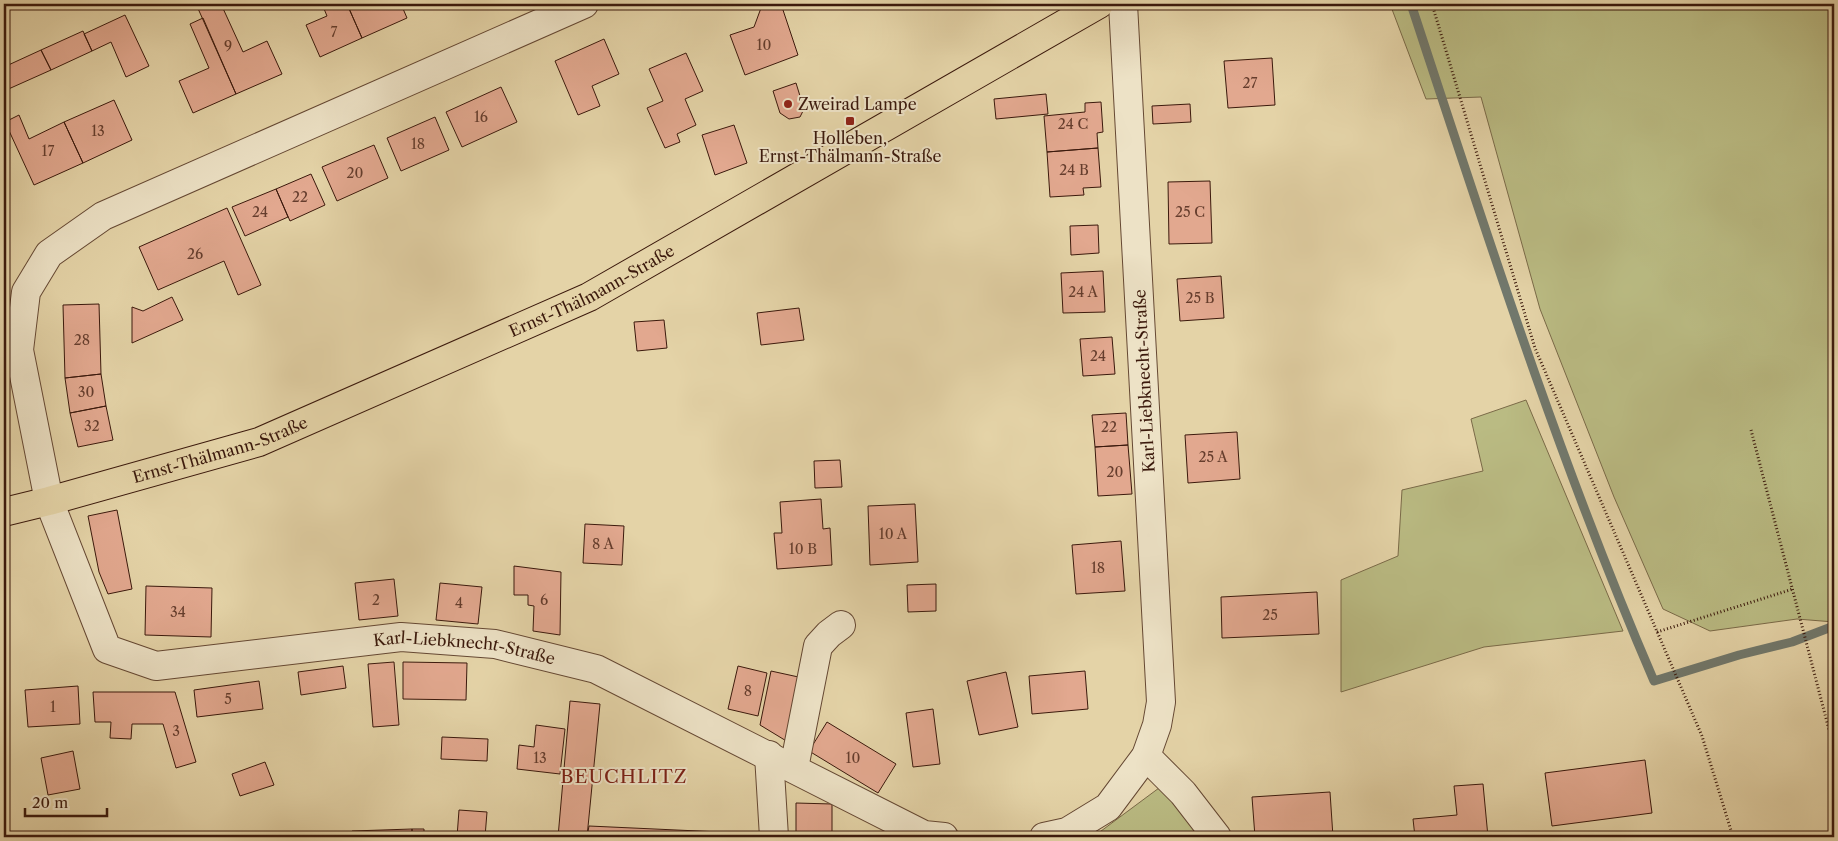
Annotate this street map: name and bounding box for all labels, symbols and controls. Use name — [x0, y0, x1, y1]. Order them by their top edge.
house number: 7 — [331, 23, 338, 41]
house number: 10 — [757, 36, 771, 54]
house number: 9 — [224, 37, 232, 55]
house number: 27 — [1243, 74, 1258, 92]
place label: Zweirad Lampe — [798, 94, 917, 114]
marker: Zweirad Lampe — [782, 98, 794, 110]
house number: 16 — [474, 108, 488, 126]
marker: Holleben, Ernst-Thälmann-Straße — [844, 115, 856, 127]
house number: 24 C — [1058, 115, 1088, 133]
house number: 13 — [91, 122, 105, 140]
place label: Holleben, Ernst-Thälmann-Straße — [759, 128, 941, 166]
house number: 18 — [411, 135, 425, 153]
house number: 17 — [42, 142, 54, 160]
house number: 24 B — [1059, 161, 1089, 179]
house number: 20 — [347, 164, 364, 182]
house number: 22 — [292, 188, 308, 206]
house number: 24 — [252, 203, 268, 221]
house number: 25 C — [1175, 203, 1205, 221]
street label: Ernst-Thälmann-Straße — [506, 240, 678, 341]
house number: 26 — [187, 245, 203, 263]
house number: 24 A — [1068, 283, 1098, 301]
street label: Karl-Liebknecht-Straße — [1129, 289, 1159, 473]
house number: 25 B — [1185, 289, 1215, 307]
house number: 28 — [74, 331, 90, 349]
house number: 24 — [1090, 347, 1106, 365]
house number: 30 — [78, 383, 94, 401]
street label: Ernst-Thälmann-Straße — [130, 412, 311, 487]
house number: 32 — [84, 417, 100, 435]
house number: 22 — [1101, 418, 1117, 436]
house number: 25 A — [1198, 448, 1228, 466]
house number: 20 — [1107, 463, 1124, 481]
house number: 10 A — [879, 525, 908, 543]
house number: 8 A — [592, 535, 615, 553]
house number: 10 B — [789, 540, 817, 558]
house number: 18 — [1091, 559, 1105, 577]
house number: 2 — [372, 591, 380, 609]
house number: 6 — [540, 591, 548, 609]
house number: 4 — [455, 594, 463, 612]
house number: 34 — [170, 603, 186, 621]
house number: 25 — [1262, 606, 1278, 624]
street label: Karl-Liebknecht-Straße — [372, 627, 557, 669]
house number: 8 — [744, 682, 752, 700]
house number: 5 — [224, 690, 232, 708]
house number: 1 — [50, 698, 56, 716]
house number: 3 — [172, 722, 180, 740]
house number: 13 — [533, 749, 547, 767]
house number: 10 — [846, 749, 860, 767]
district label: BEUCHLITZ — [560, 765, 688, 788]
scale bar — [25, 786, 108, 818]
text: 20 m — [32, 793, 68, 812]

